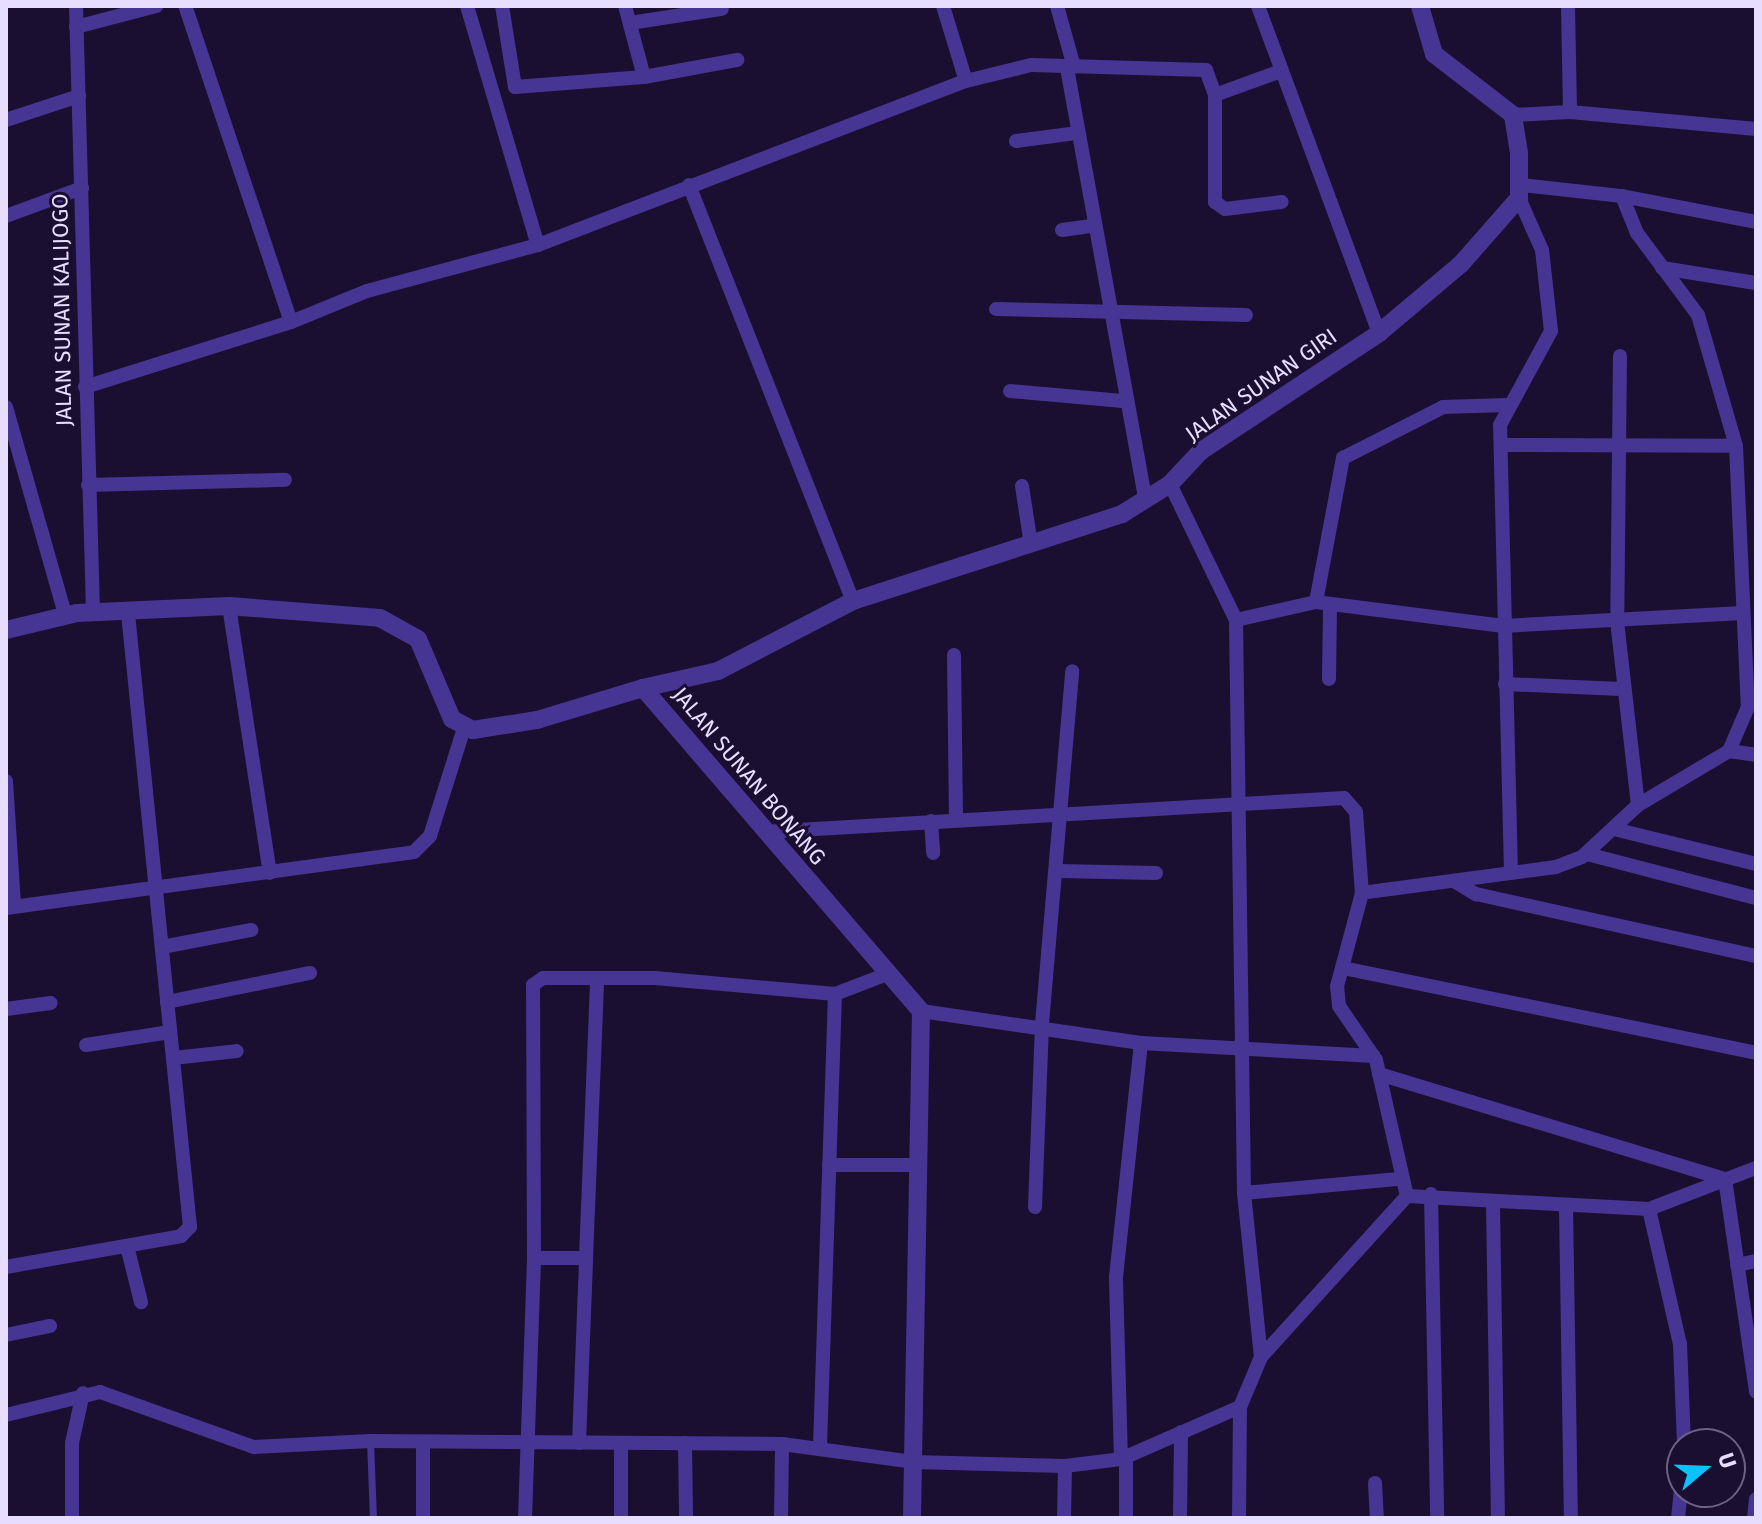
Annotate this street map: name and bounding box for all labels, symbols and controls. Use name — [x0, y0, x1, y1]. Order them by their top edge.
street label: JALAN SUNAN KALIJOGO — [47, 193, 77, 427]
street label: JALAN SUNAN GIRI — [1180, 323, 1342, 447]
street label: JALAN SUNAN BONANG — [667, 682, 831, 870]
north arrow — [1666, 1428, 1746, 1508]
text: U — [1712, 1449, 1742, 1472]

